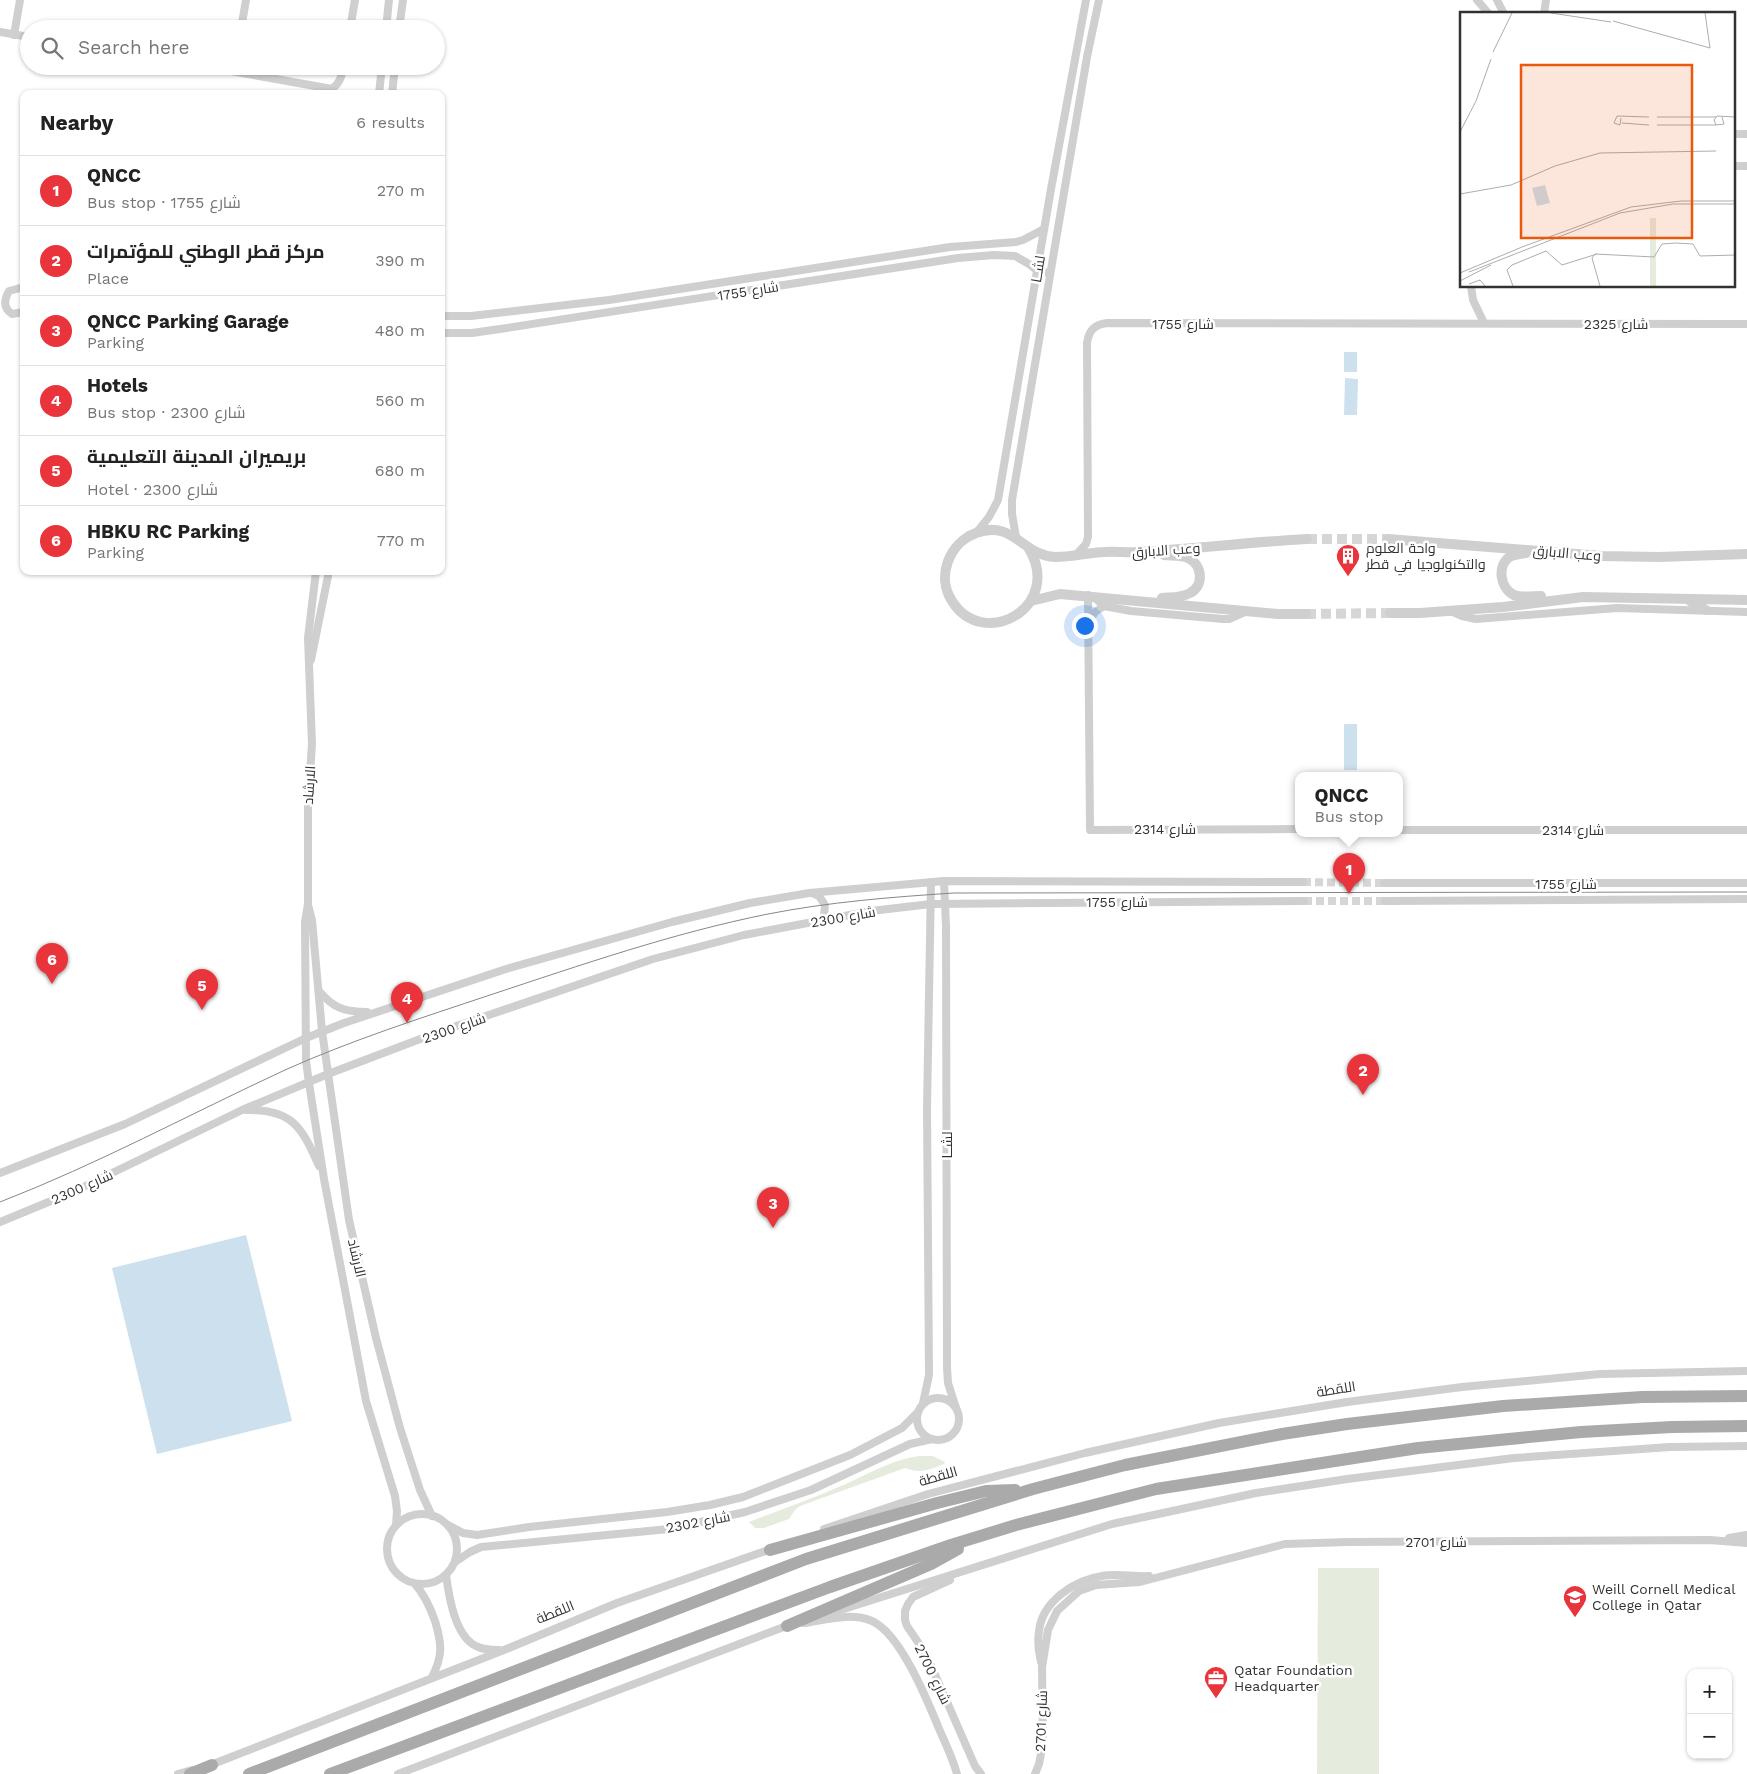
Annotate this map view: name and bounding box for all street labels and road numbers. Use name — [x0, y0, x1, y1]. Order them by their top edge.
street label: لشــا — [1028, 254, 1048, 284]
street label: شارع 1755 — [716, 278, 780, 305]
street label: شارع 1755 — [1152, 316, 1214, 333]
street label: شارع 2325 — [1584, 316, 1648, 333]
street label: وعب الابارق — [1131, 540, 1201, 561]
street label: وعب الابارق — [1532, 542, 1602, 565]
street label: الارشاد — [300, 765, 318, 805]
street label: شارع 2314 — [1134, 821, 1196, 838]
street label: شارع 2314 — [1542, 822, 1604, 839]
street label: شارع 1755 — [1535, 876, 1597, 893]
street label: شارع 1755 — [1086, 894, 1148, 911]
street label: شارع 2300 — [809, 903, 877, 932]
street label: شارع 2300 — [420, 1010, 488, 1047]
street label: لشــا — [939, 1131, 955, 1159]
street label: شارع 2300 — [49, 1166, 116, 1209]
street label: الارشاد — [345, 1237, 369, 1279]
street label: اللقطة — [1315, 1378, 1357, 1400]
street label: اللقطة — [917, 1463, 959, 1489]
street label: شارع 2302 — [665, 1508, 732, 1537]
street label: شارع 2701 — [1405, 1534, 1467, 1551]
street label: اللقطة — [534, 1597, 576, 1627]
street label: شارع 2700 — [911, 1641, 954, 1707]
street label: شارع 2701 — [1032, 1690, 1051, 1752]

